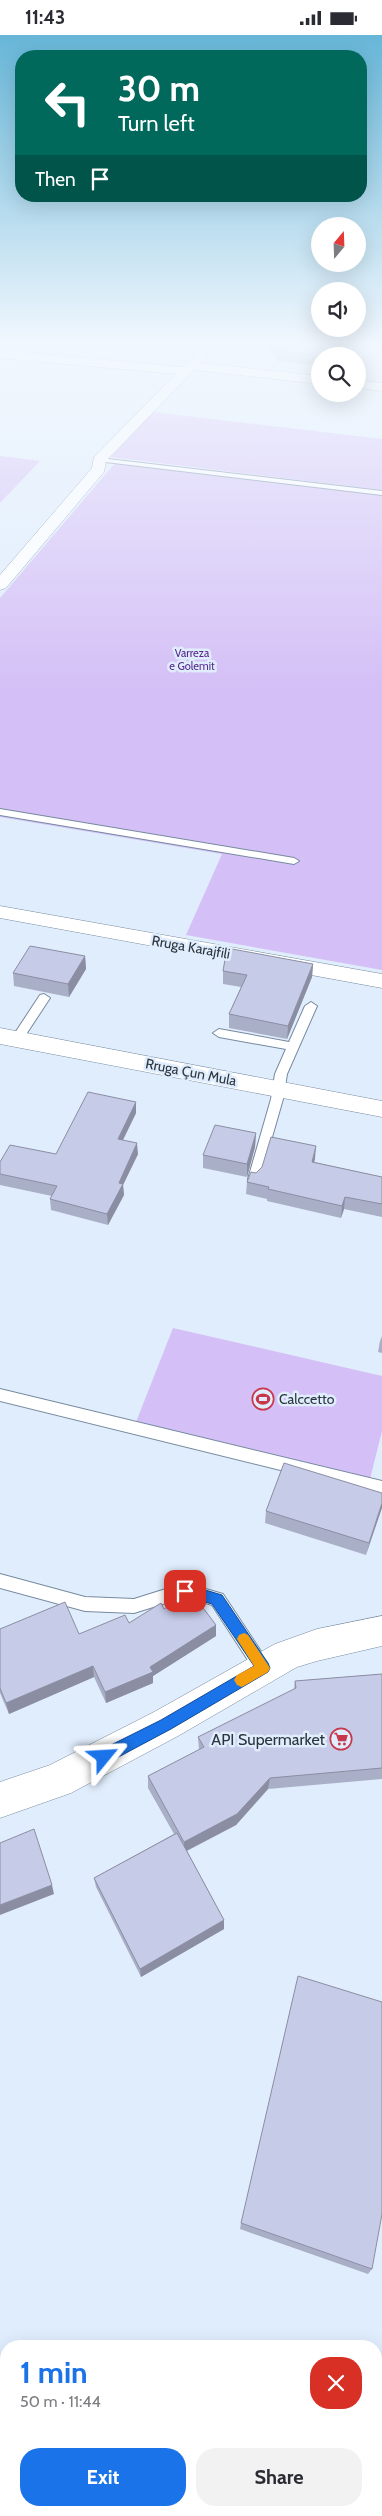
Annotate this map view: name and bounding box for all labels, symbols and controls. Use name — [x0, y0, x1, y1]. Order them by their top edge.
text: 11:43 — [25, 6, 65, 29]
text: 30 m — [118, 67, 200, 110]
icon: left — [35, 70, 100, 135]
text: Turn left — [118, 110, 195, 137]
icon: arrive — [86, 165, 114, 193]
text: Then — [35, 168, 76, 191]
north arrow — [311, 217, 366, 273]
map controls — [311, 217, 366, 402]
button: sound — [311, 282, 366, 337]
button: search — [311, 347, 366, 402]
park label: Varreza e Golemit — [169, 646, 215, 673]
street label: Rruga Karajfili — [150, 931, 232, 963]
street label: Rruga Çun Mula — [144, 1054, 238, 1090]
sports icon: Calccetto — [251, 1387, 275, 1411]
place label: Calccetto — [279, 1390, 335, 1408]
pin — [164, 1570, 206, 1612]
icon: arrive — [171, 1577, 199, 1605]
supermarket icon: API Supermarket — [329, 1727, 353, 1751]
position arrow — [77, 1730, 129, 1782]
place label: API Supermarket — [211, 1730, 326, 1749]
text: 1 min — [20, 2354, 88, 2391]
button: close — [310, 2357, 362, 2409]
text: 50 m · 11:44 — [20, 2392, 101, 2411]
button: Exit — [20, 2448, 186, 2506]
button: Share — [196, 2448, 362, 2506]

